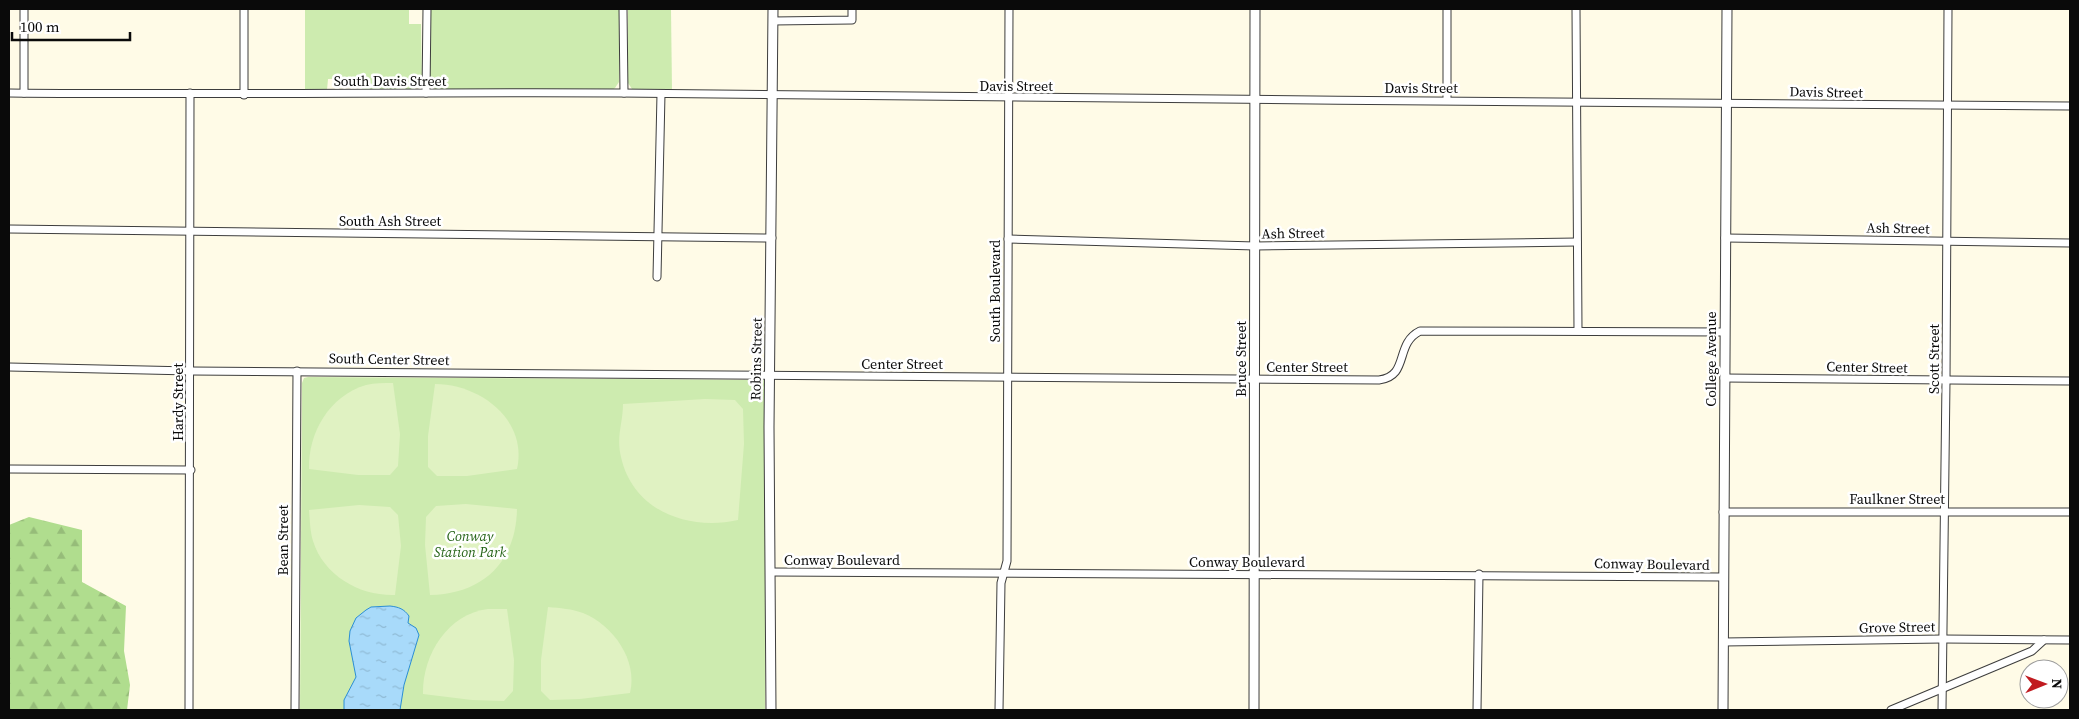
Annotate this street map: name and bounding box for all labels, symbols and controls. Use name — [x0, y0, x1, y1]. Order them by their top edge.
scale bar — [12, 10, 130, 42]
text: 100 m — [20, 16, 60, 37]
street label: South Davis Street — [334, 71, 447, 91]
street label: Davis Street — [979, 76, 1053, 96]
street label: Davis Street — [1384, 78, 1458, 98]
street label: Davis Street — [1789, 81, 1863, 103]
street label: South Ash Street — [339, 211, 442, 231]
street label: Ash Street — [1866, 217, 1930, 239]
street label: Ash Street — [1261, 222, 1325, 244]
street label: South Boulevard — [985, 240, 1005, 342]
street label: College Avenue — [1701, 311, 1721, 407]
street label: Robins Street — [745, 317, 767, 401]
street label: Bruce Street — [1231, 320, 1251, 397]
street label: Scott Street — [1924, 323, 1944, 394]
street label: South Center Street — [329, 348, 450, 370]
street label: Center Street — [861, 354, 943, 374]
street label: Center Street — [1826, 356, 1908, 378]
street label: Center Street — [1266, 357, 1348, 377]
street label: Hardy Street — [168, 363, 188, 441]
street label: Faulkner Street — [1849, 489, 1945, 509]
street label: Bean Street — [273, 504, 293, 575]
park label: Conway Station Park — [434, 526, 506, 562]
street label: Conway Boulevard — [784, 550, 900, 570]
street label: Conway Boulevard — [1189, 552, 1305, 572]
street label: Conway Boulevard — [1594, 553, 1710, 575]
street label: Grove Street — [1859, 616, 1936, 638]
north arrow — [2019, 659, 2069, 709]
text: N — [2047, 678, 2067, 689]

